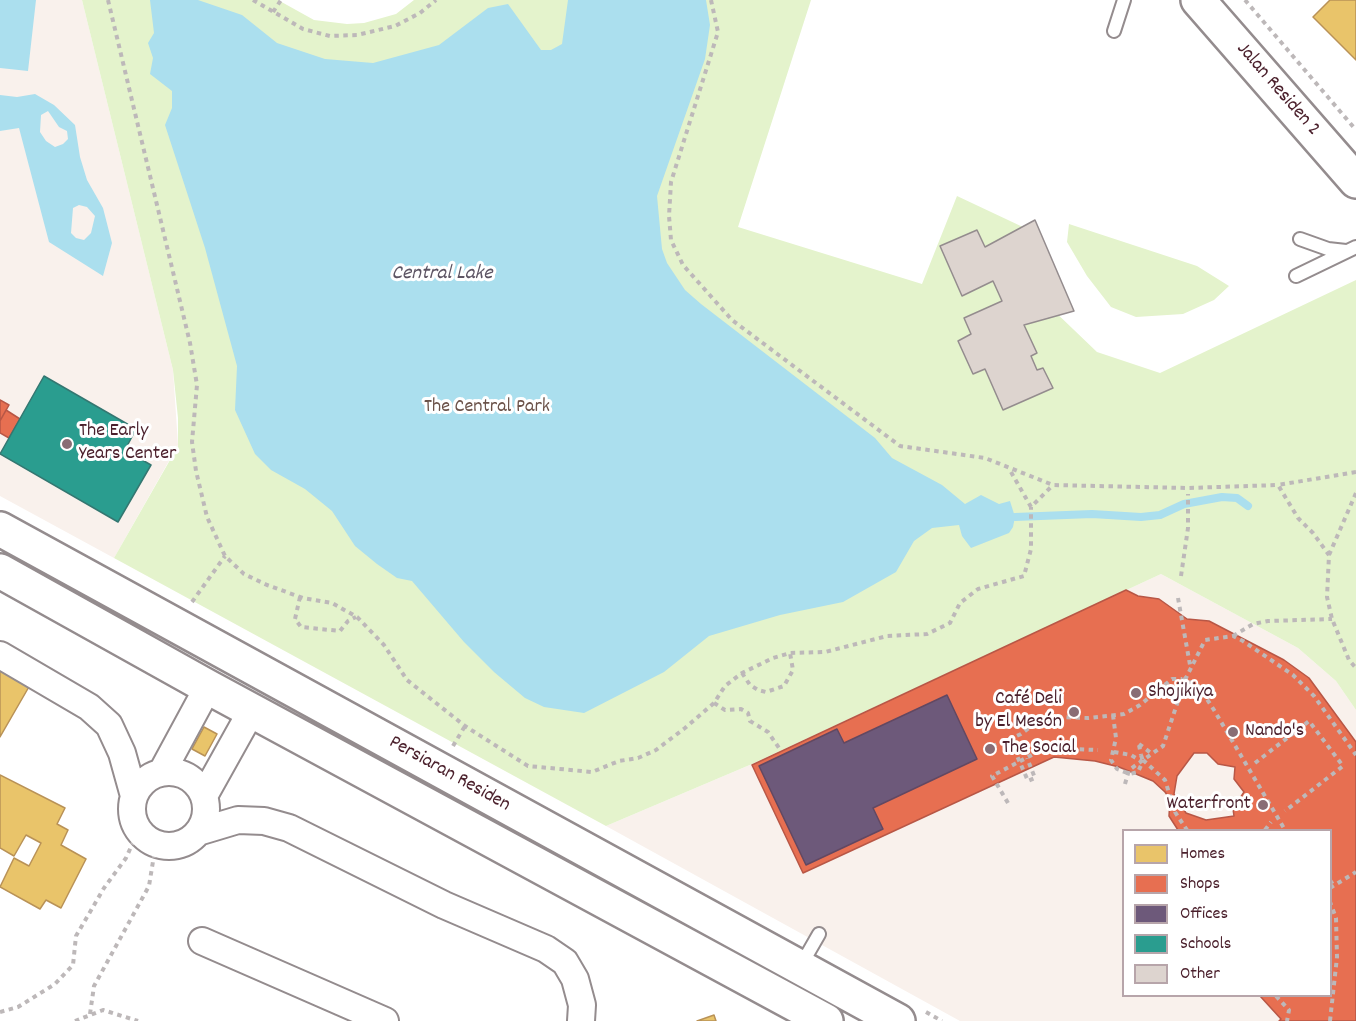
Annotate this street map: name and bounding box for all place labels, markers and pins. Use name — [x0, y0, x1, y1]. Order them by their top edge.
place label: The Early Years Center — [79, 420, 176, 467]
marker: The Early Years Center — [60, 437, 74, 451]
place label: Shojikiya — [1148, 681, 1213, 705]
marker: Shojikiya — [1129, 686, 1143, 700]
place label: Café Deli by El Mesón — [975, 688, 1062, 735]
marker: Café Deli by El Mesón — [1067, 705, 1081, 719]
place label: Nando's — [1245, 720, 1304, 744]
marker: Nando's — [1226, 725, 1240, 739]
place label: The Social — [1002, 737, 1076, 761]
marker: The Social — [983, 742, 997, 756]
place label: Waterfront — [1167, 793, 1251, 817]
marker: Waterfront — [1256, 798, 1270, 812]

